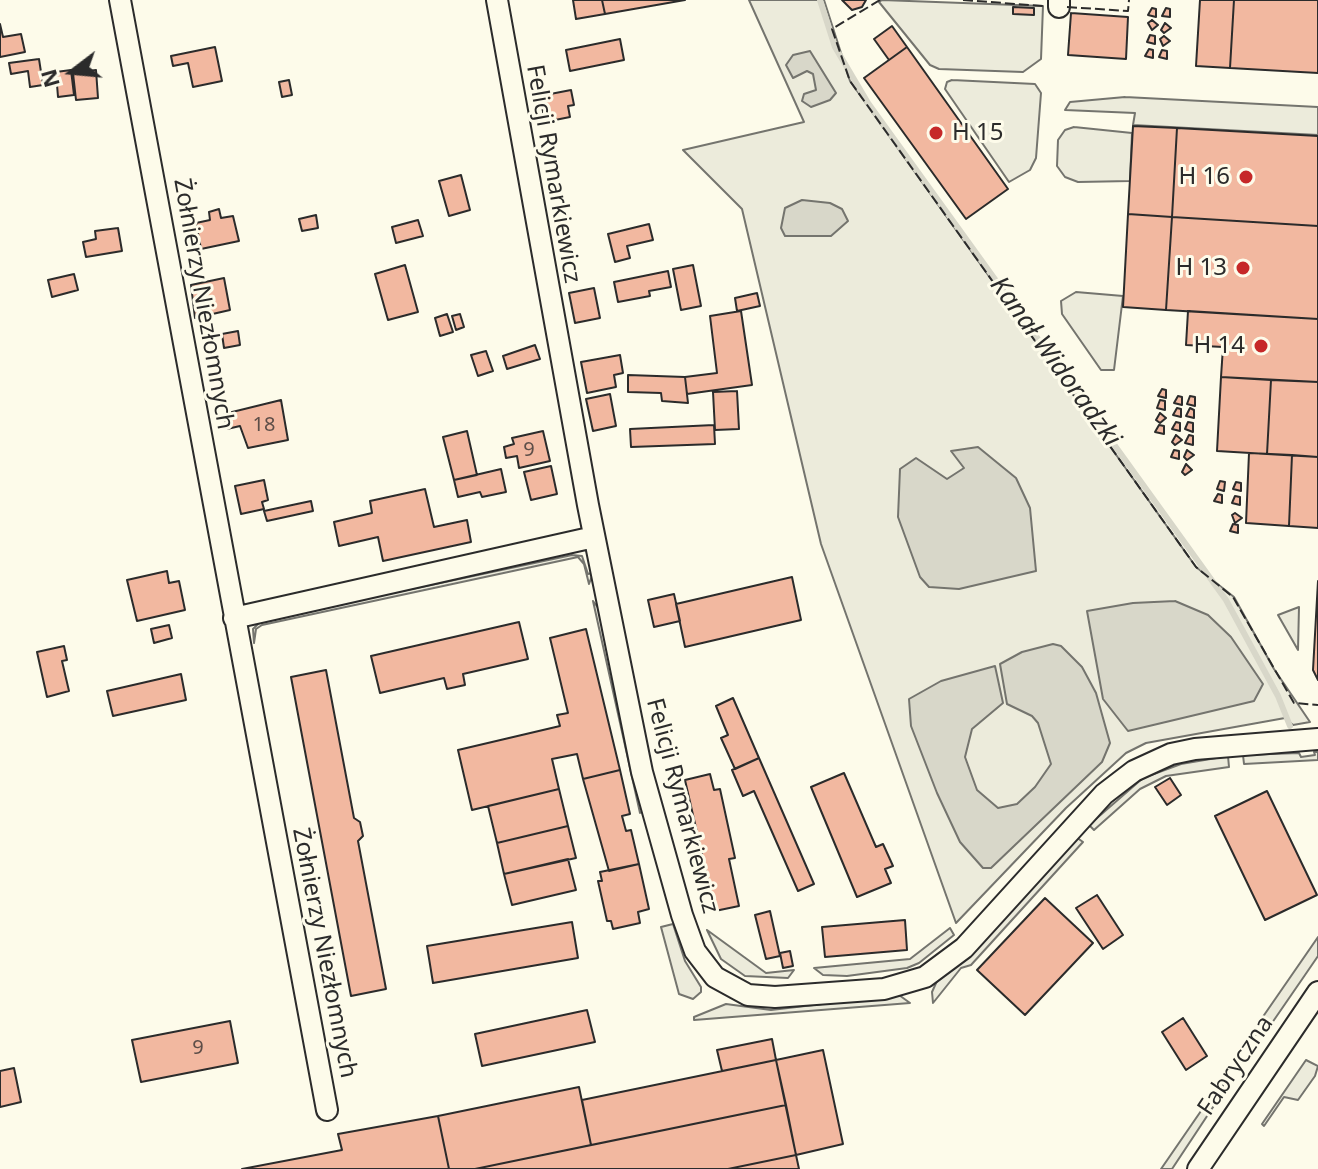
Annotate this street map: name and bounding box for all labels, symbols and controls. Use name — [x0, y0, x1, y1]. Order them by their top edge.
north arrow — [32, 32, 112, 112]
street label: Felicji Rymarkiewicz — [520, 62, 586, 286]
text: N — [32, 66, 66, 91]
place label: H 15 — [952, 119, 1003, 147]
marker: H 15 — [927, 124, 945, 142]
place label: H 16 — [1179, 163, 1230, 191]
marker: H 16 — [1237, 168, 1255, 186]
street label: Żołnierzy Niezłomnych — [167, 176, 239, 432]
place label: H 13 — [1176, 254, 1227, 282]
marker: H 13 — [1234, 259, 1252, 277]
water label: Kanał Widoradzki — [983, 271, 1127, 453]
place label: H 14 — [1194, 332, 1245, 360]
marker: H 14 — [1252, 337, 1270, 355]
house number: 18 — [253, 413, 275, 437]
house number: 9 — [523, 438, 535, 462]
street label: Felicji Rymarkiewicz — [639, 695, 725, 917]
street label: Żołnierzy Niezłomnych — [286, 825, 362, 1081]
street label: Fabryczna — [1192, 1011, 1280, 1121]
house number: 9 — [192, 1036, 204, 1060]

